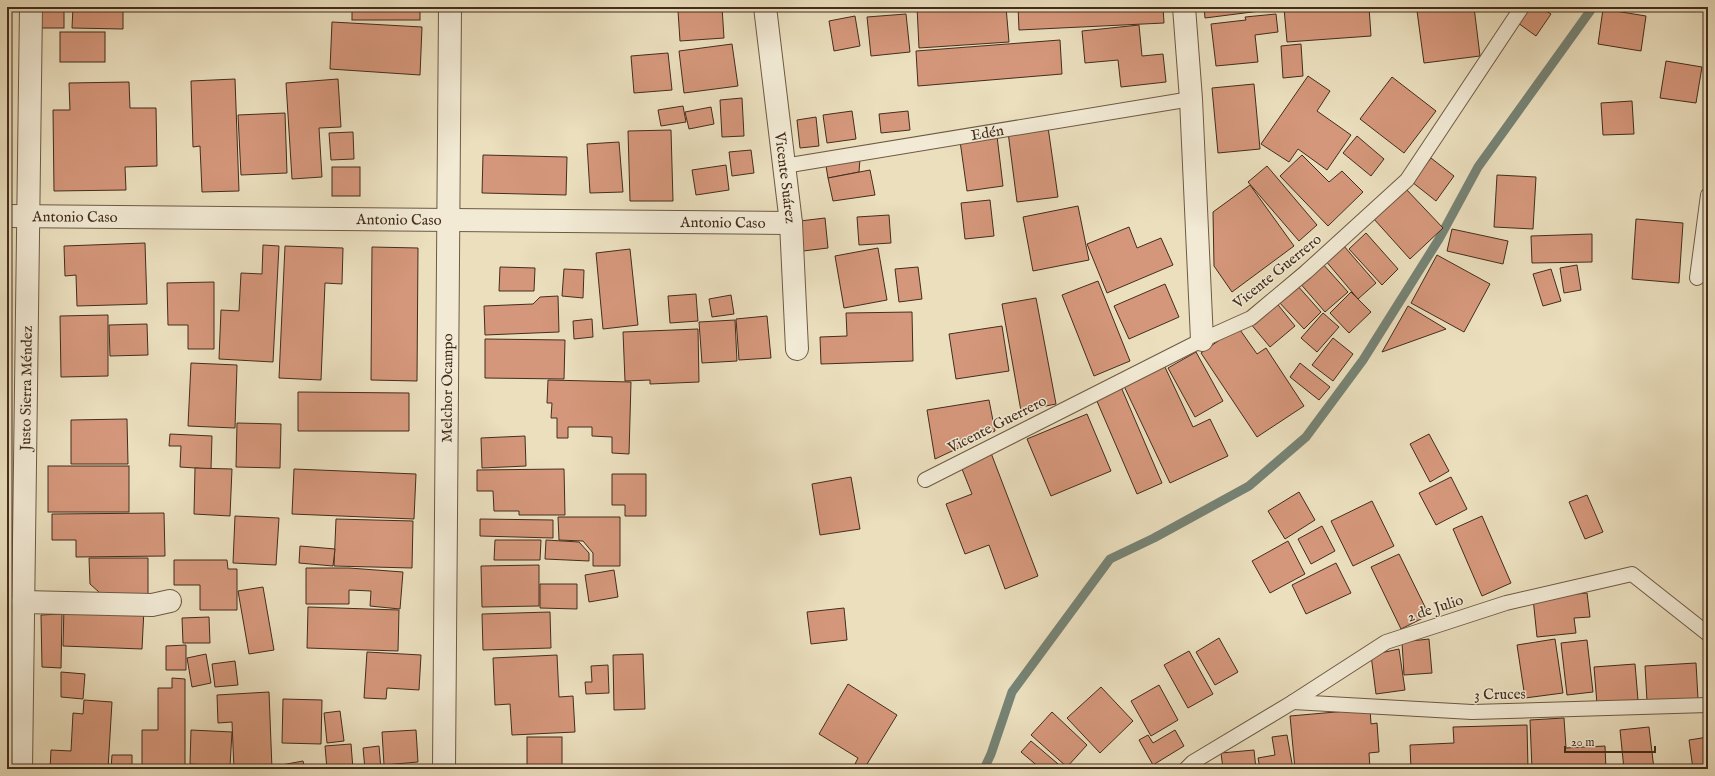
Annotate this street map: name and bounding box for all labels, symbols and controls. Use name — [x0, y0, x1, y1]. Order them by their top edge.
street label: Edén — [969, 121, 1005, 145]
street label: Vicente Suárez — [770, 130, 800, 225]
street label: Antonio Caso — [31, 207, 118, 227]
street label: Antonio Caso — [355, 210, 442, 230]
street label: Antonio Caso — [679, 213, 766, 233]
street label: Vicente Guerrero — [1228, 230, 1325, 314]
street label: Justo Sierra Méndez — [16, 325, 37, 453]
street label: Melchor Ocampo — [438, 333, 457, 443]
street label: Vicente Guerrero — [944, 391, 1050, 458]
street label: 2 de Julio — [1405, 590, 1466, 626]
street label: 3 Cruces — [1474, 685, 1526, 704]
scale bar — [1565, 728, 1655, 754]
text: 20 m — [1571, 735, 1594, 750]

